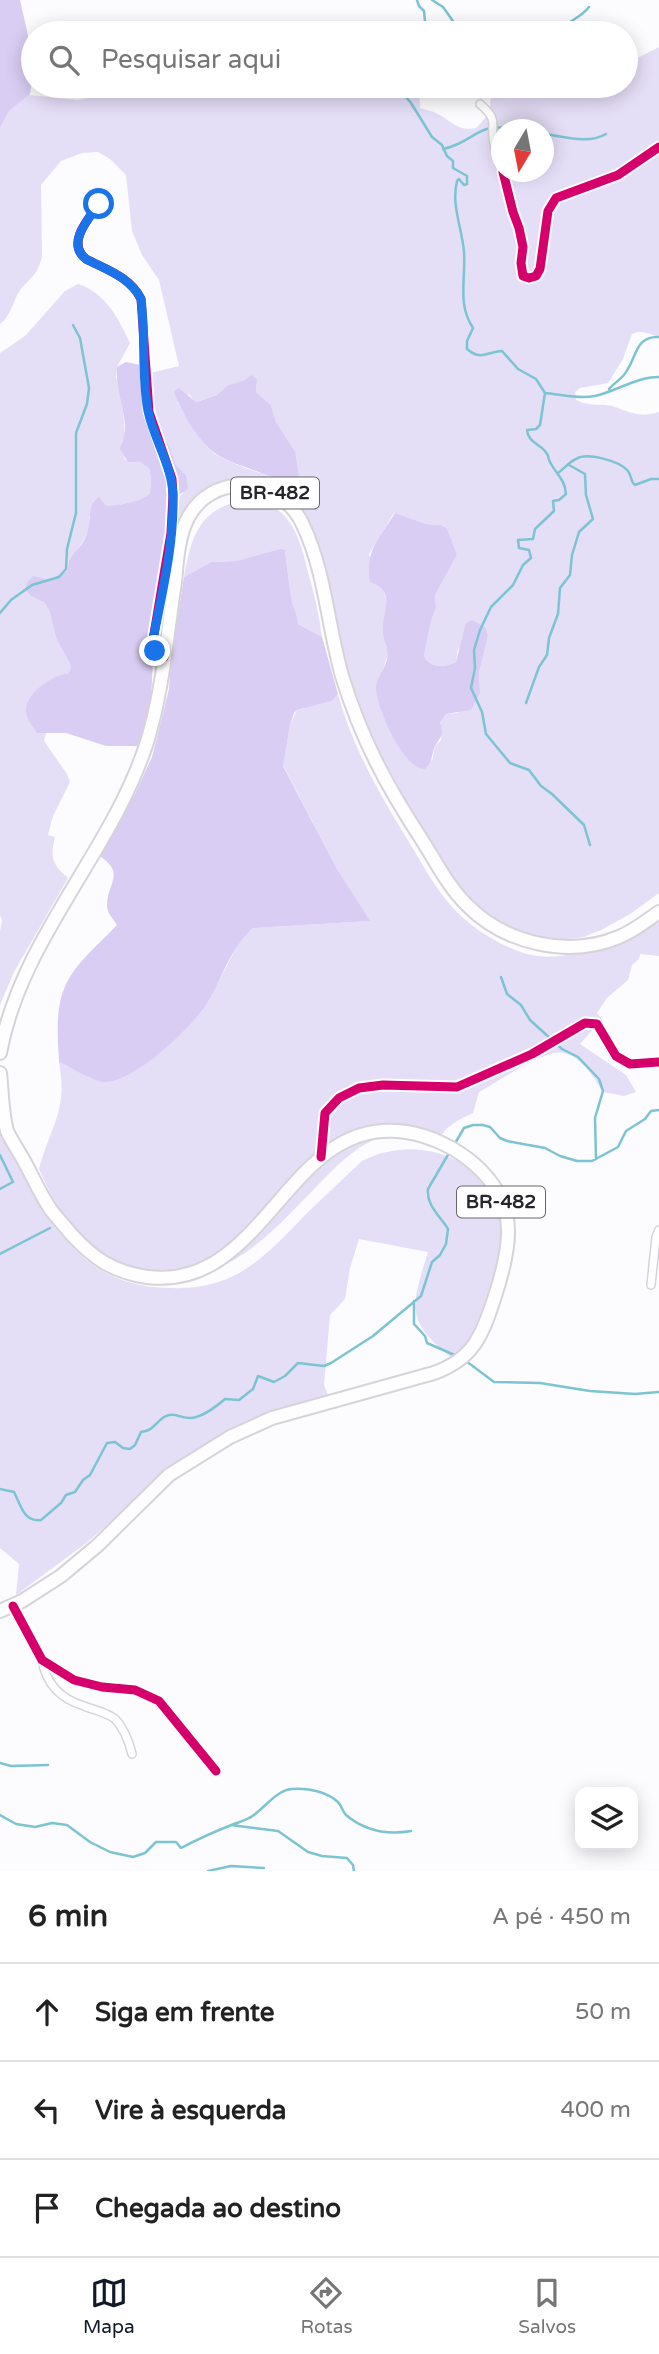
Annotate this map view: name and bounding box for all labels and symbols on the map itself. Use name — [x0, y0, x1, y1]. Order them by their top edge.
north arrow — [491, 119, 554, 182]
route start — [83, 188, 114, 219]
road number: BR-482 — [231, 478, 319, 508]
route end — [139, 635, 170, 666]
road number: BR-482 — [457, 1186, 545, 1218]

